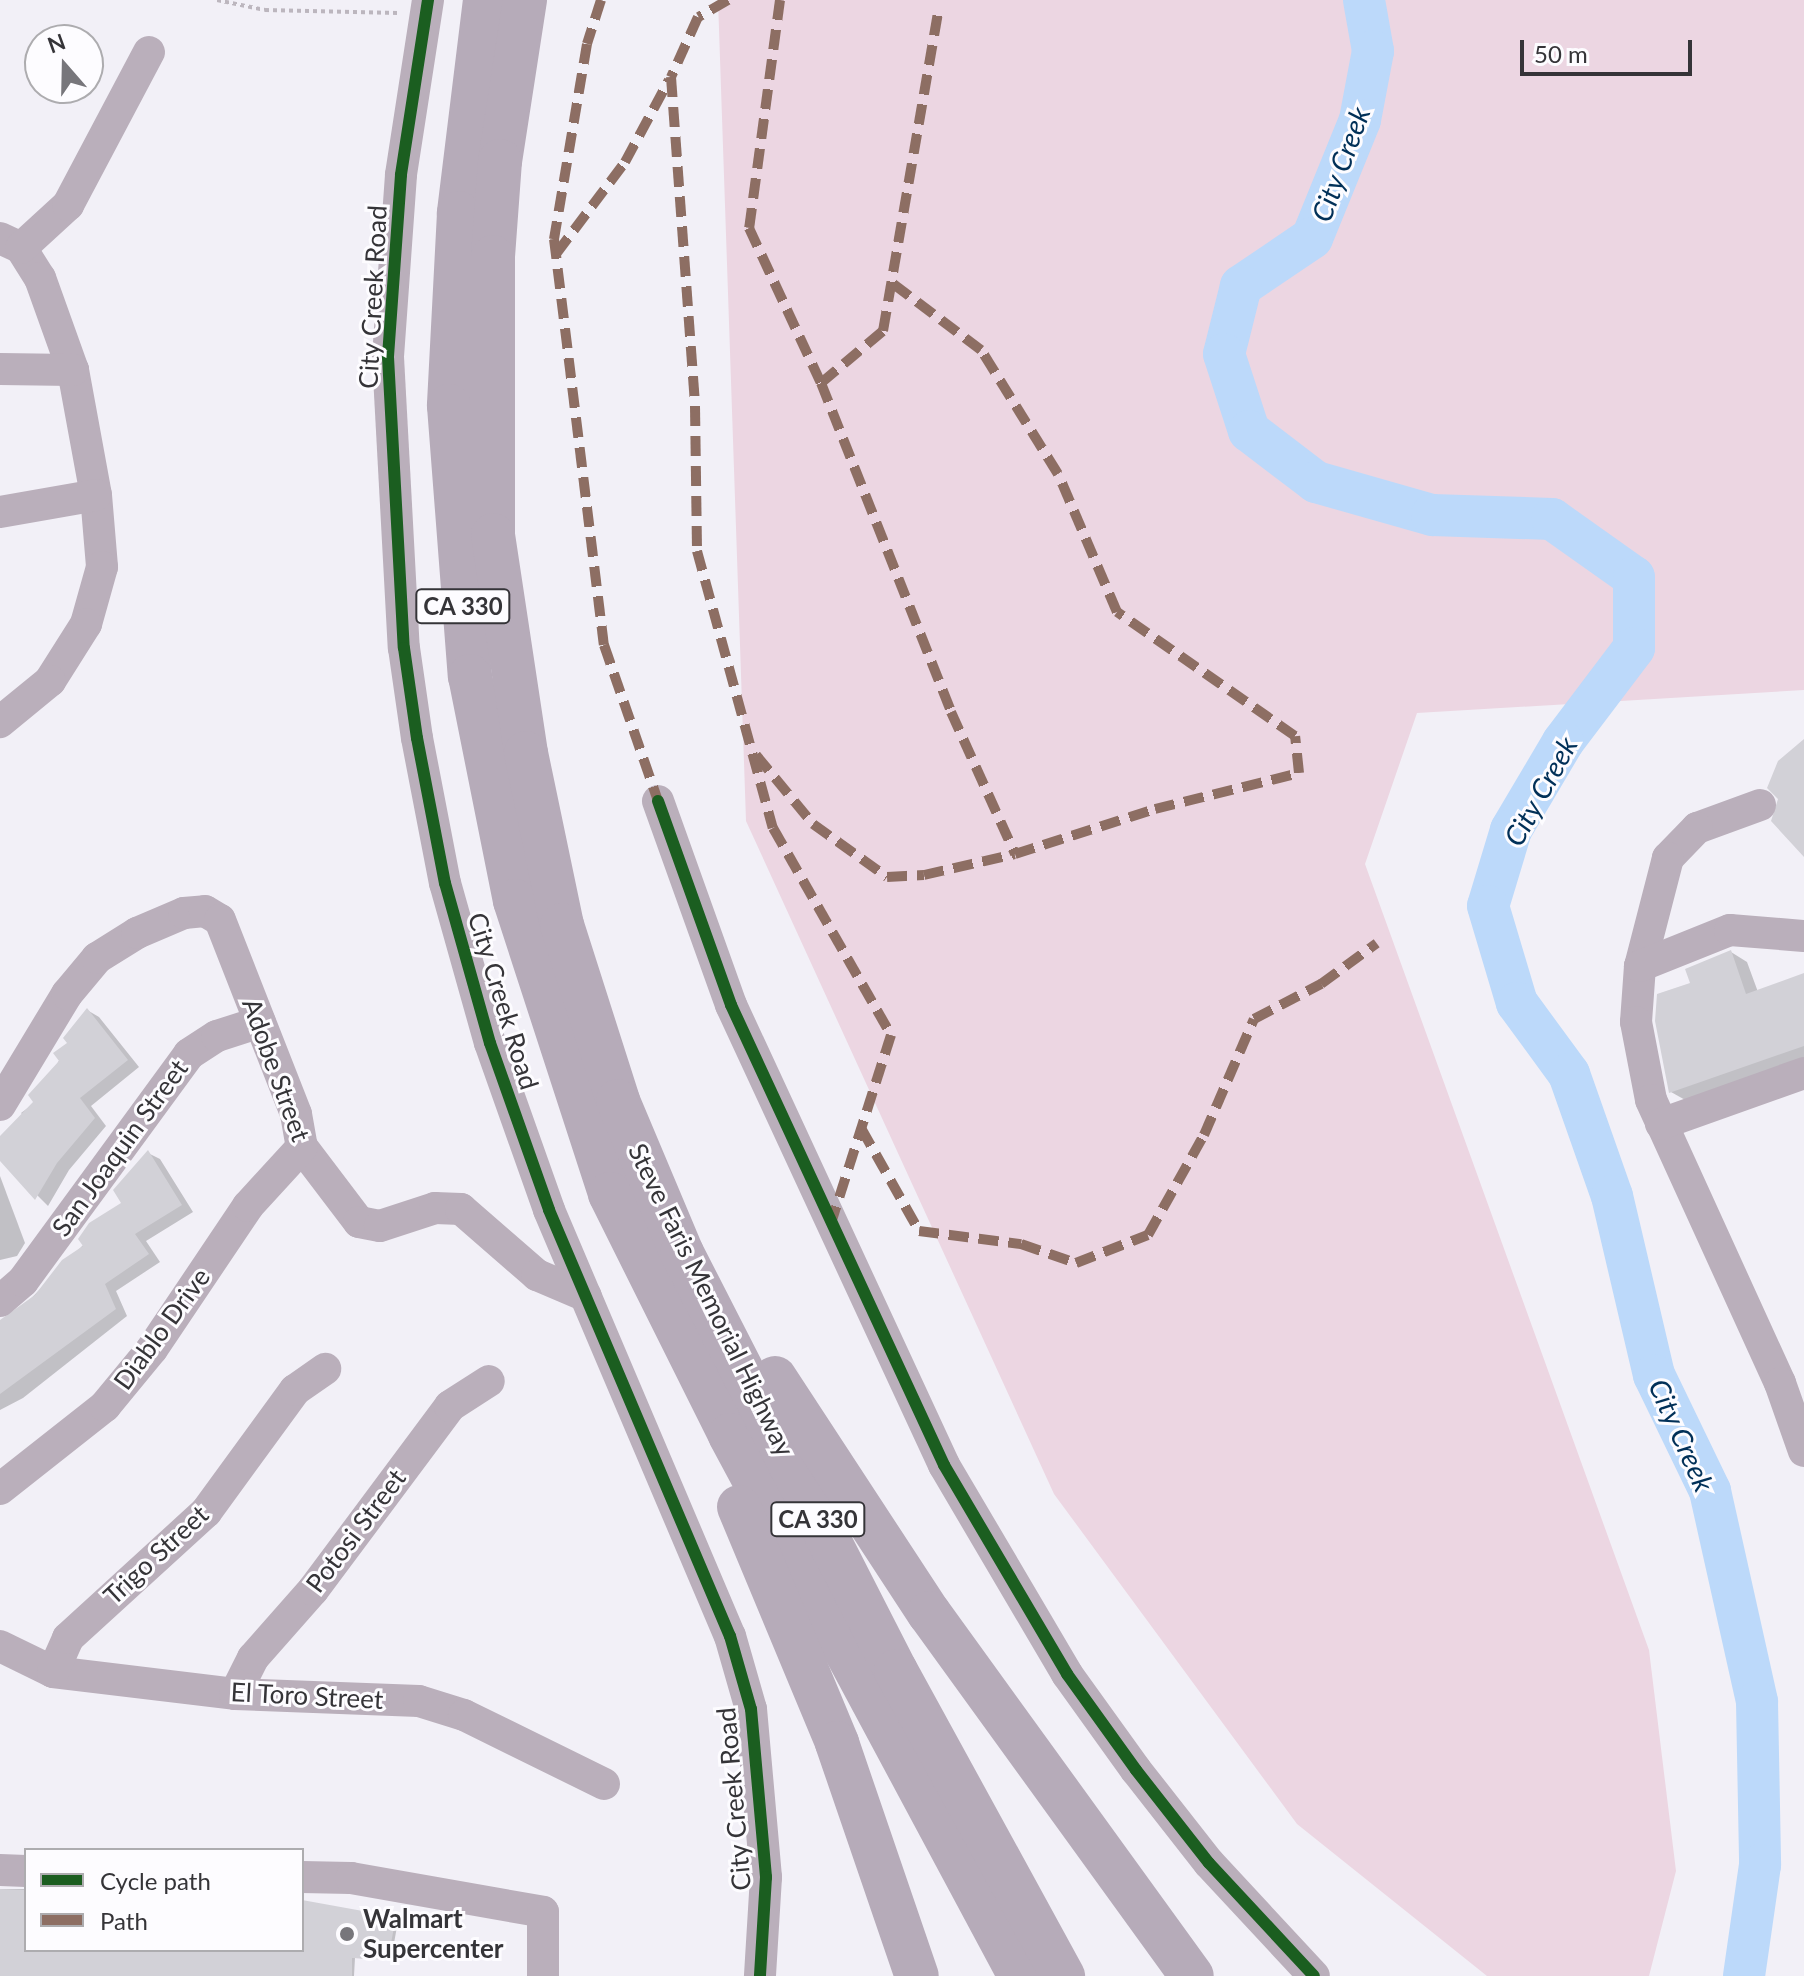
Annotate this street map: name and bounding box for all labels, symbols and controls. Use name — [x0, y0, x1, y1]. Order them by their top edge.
north arrow — [24, 24, 104, 104]
scale bar — [1524, 24, 1696, 74]
text: N — [44, 27, 69, 58]
text: 50 m — [1534, 39, 1588, 68]
water label: City Creek — [1304, 102, 1376, 226]
street label: City Creek Road — [353, 204, 393, 390]
road number: CA 330 — [413, 586, 513, 626]
water label: City Creek — [1496, 730, 1584, 852]
street label: City Creek Road — [461, 908, 545, 1094]
street label: Adobe Street — [236, 994, 316, 1146]
street label: San Joaquin Street — [45, 1053, 195, 1243]
street label: Steve Faris Memorial Highway — [622, 1138, 800, 1462]
street label: Diablo Drive — [107, 1262, 217, 1396]
water label: City Creek — [1642, 1373, 1722, 1497]
street label: Potosi Street — [300, 1463, 412, 1599]
street label: Trigo Street — [97, 1499, 215, 1611]
road number: CA 330 — [768, 1499, 868, 1539]
street label: El Toro Street — [230, 1676, 384, 1716]
street label: City Creek Road — [710, 1706, 758, 1892]
legend — [24, 1848, 304, 1952]
text: Cycle path — [100, 1866, 211, 1895]
place label: Walmart Supercenter — [363, 1903, 503, 1964]
text: Path — [100, 1906, 148, 1935]
marker: Walmart Supercenter — [338, 1925, 356, 1943]

